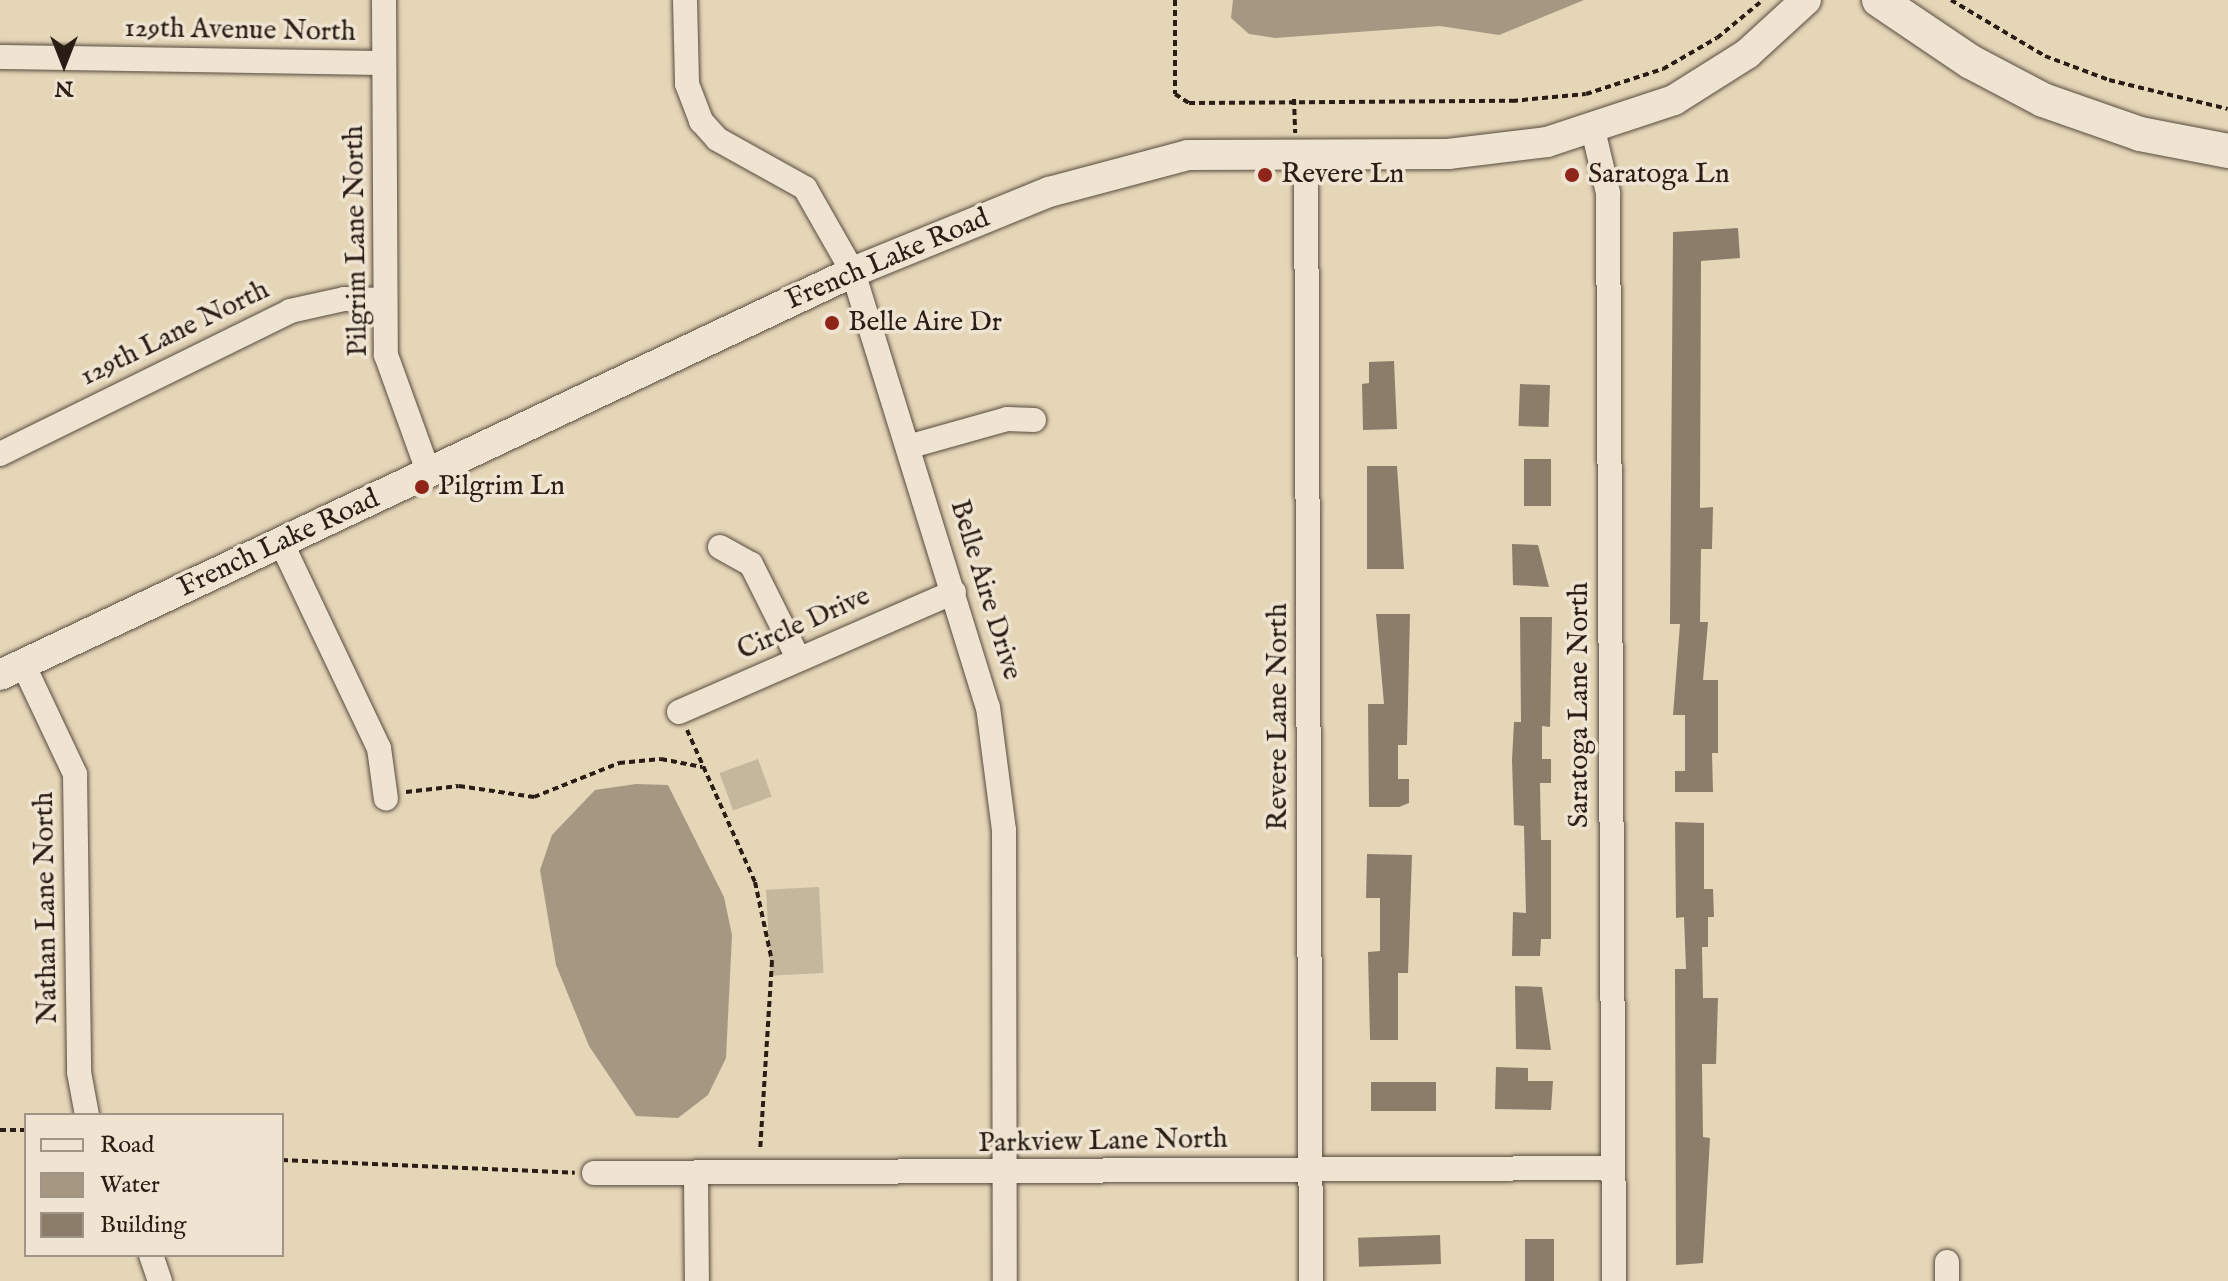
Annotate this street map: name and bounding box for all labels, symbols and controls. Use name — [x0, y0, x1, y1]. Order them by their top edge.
street label: 129th Avenue North — [124, 12, 356, 50]
north arrow — [24, 24, 104, 104]
text: N — [54, 74, 74, 102]
street label: Pilgrim Lane North — [338, 125, 376, 357]
place label: Revere Ln — [1281, 158, 1404, 192]
place label: Saratoga Ln — [1588, 158, 1730, 192]
marker: Revere Ln — [1256, 166, 1274, 184]
marker: Saratoga Ln — [1563, 166, 1581, 184]
street label: French Lake Road — [781, 202, 995, 318]
street label: 129th Lane North — [75, 274, 275, 394]
place label: Belle Aire Dr — [848, 306, 1002, 340]
marker: Belle Aire Dr — [823, 314, 841, 332]
place label: Pilgrim Ln — [438, 470, 565, 504]
marker: Pilgrim Ln — [413, 478, 431, 496]
street label: French Lake Road — [173, 483, 385, 605]
street label: Belle Aire Drive — [942, 496, 1028, 684]
street label: Circle Drive — [733, 580, 875, 668]
street label: Saratoga Lane North — [1563, 582, 1597, 828]
street label: Revere Lane North — [1262, 603, 1296, 831]
street label: Nathan Lane North — [28, 792, 66, 1024]
legend — [24, 1113, 284, 1257]
street label: Parkview Lane North — [978, 1123, 1228, 1161]
text: Road — [100, 1130, 154, 1161]
text: Water — [100, 1170, 160, 1201]
text: Building — [100, 1210, 186, 1241]

